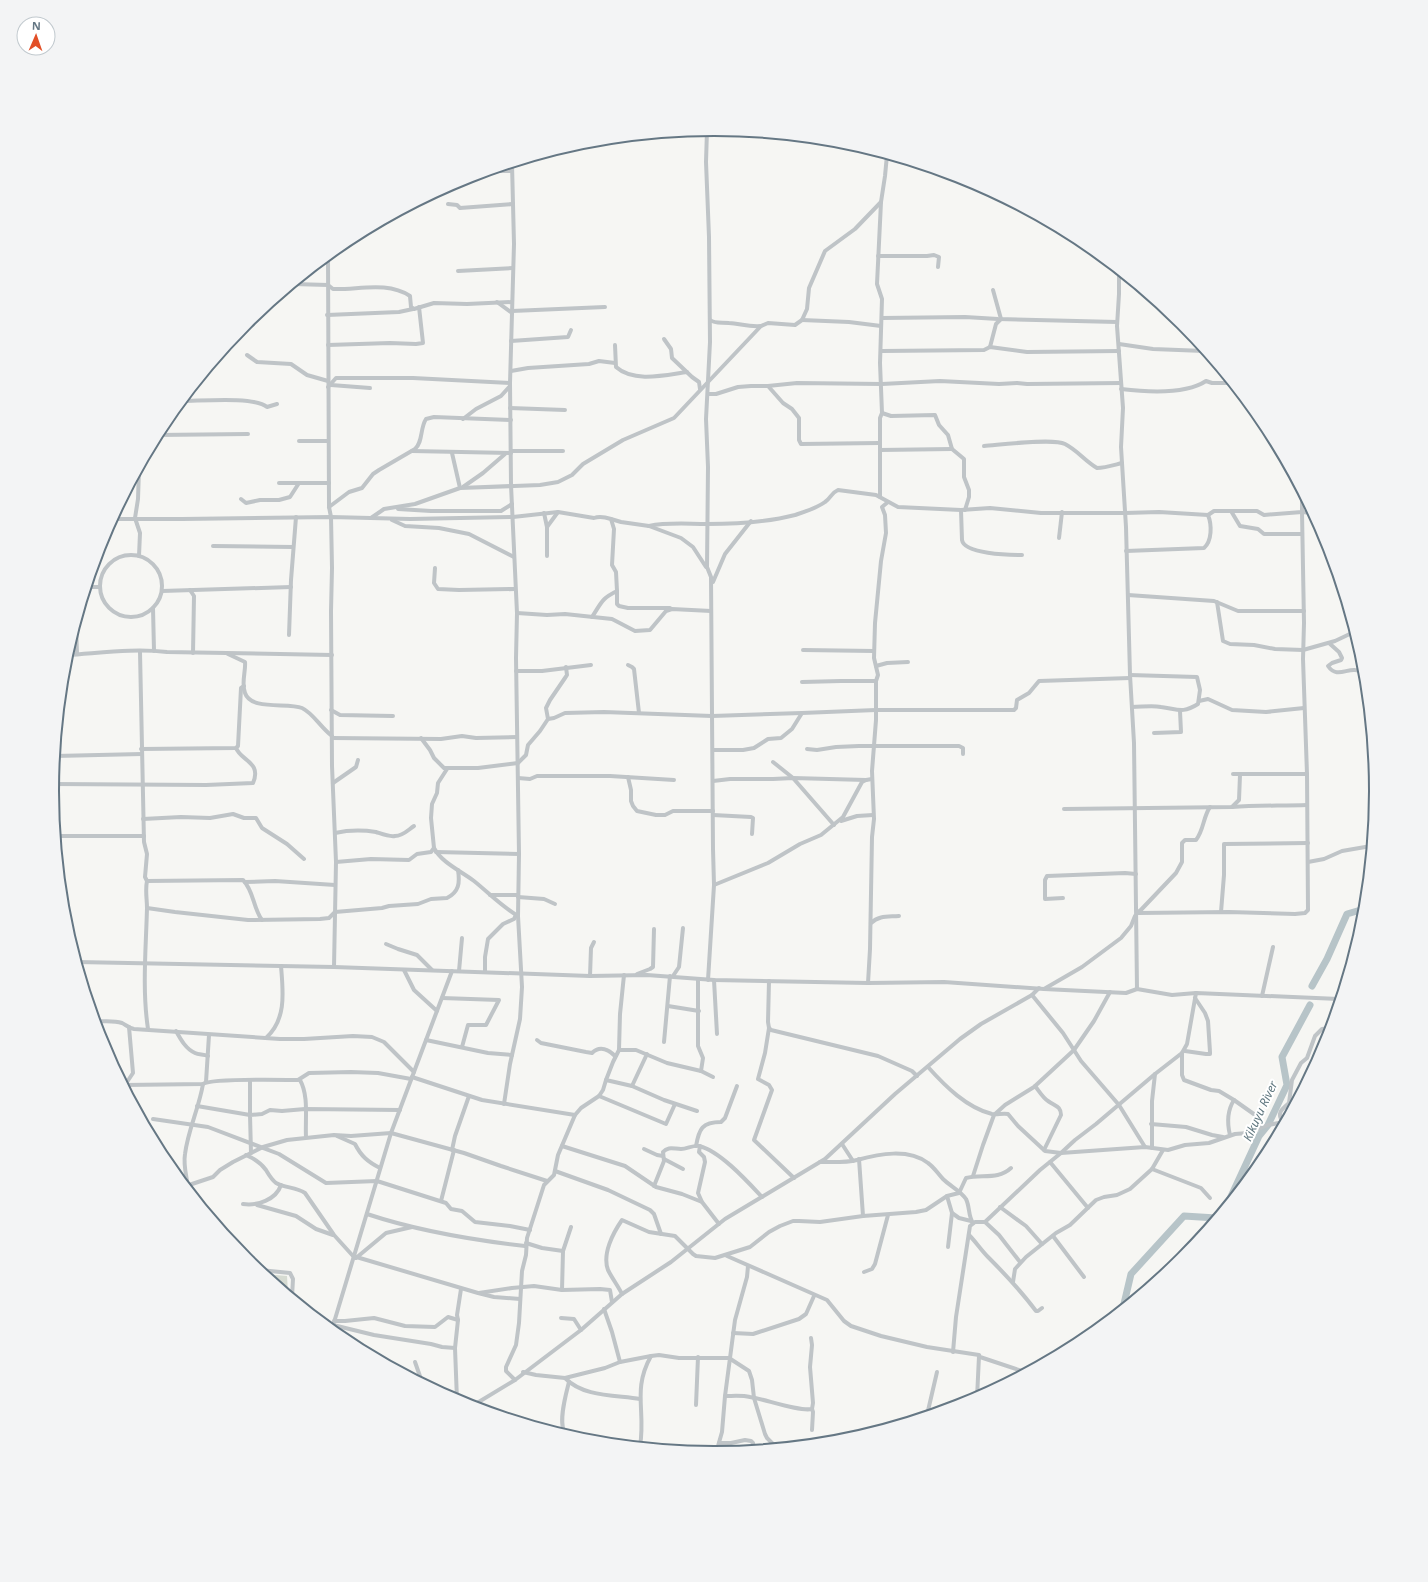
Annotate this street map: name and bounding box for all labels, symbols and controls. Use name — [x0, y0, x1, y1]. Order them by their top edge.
north arrow — [16, 16, 56, 56]
text: N — [32, 18, 41, 33]
water label: Kikuyu River — [1239, 1077, 1282, 1144]

